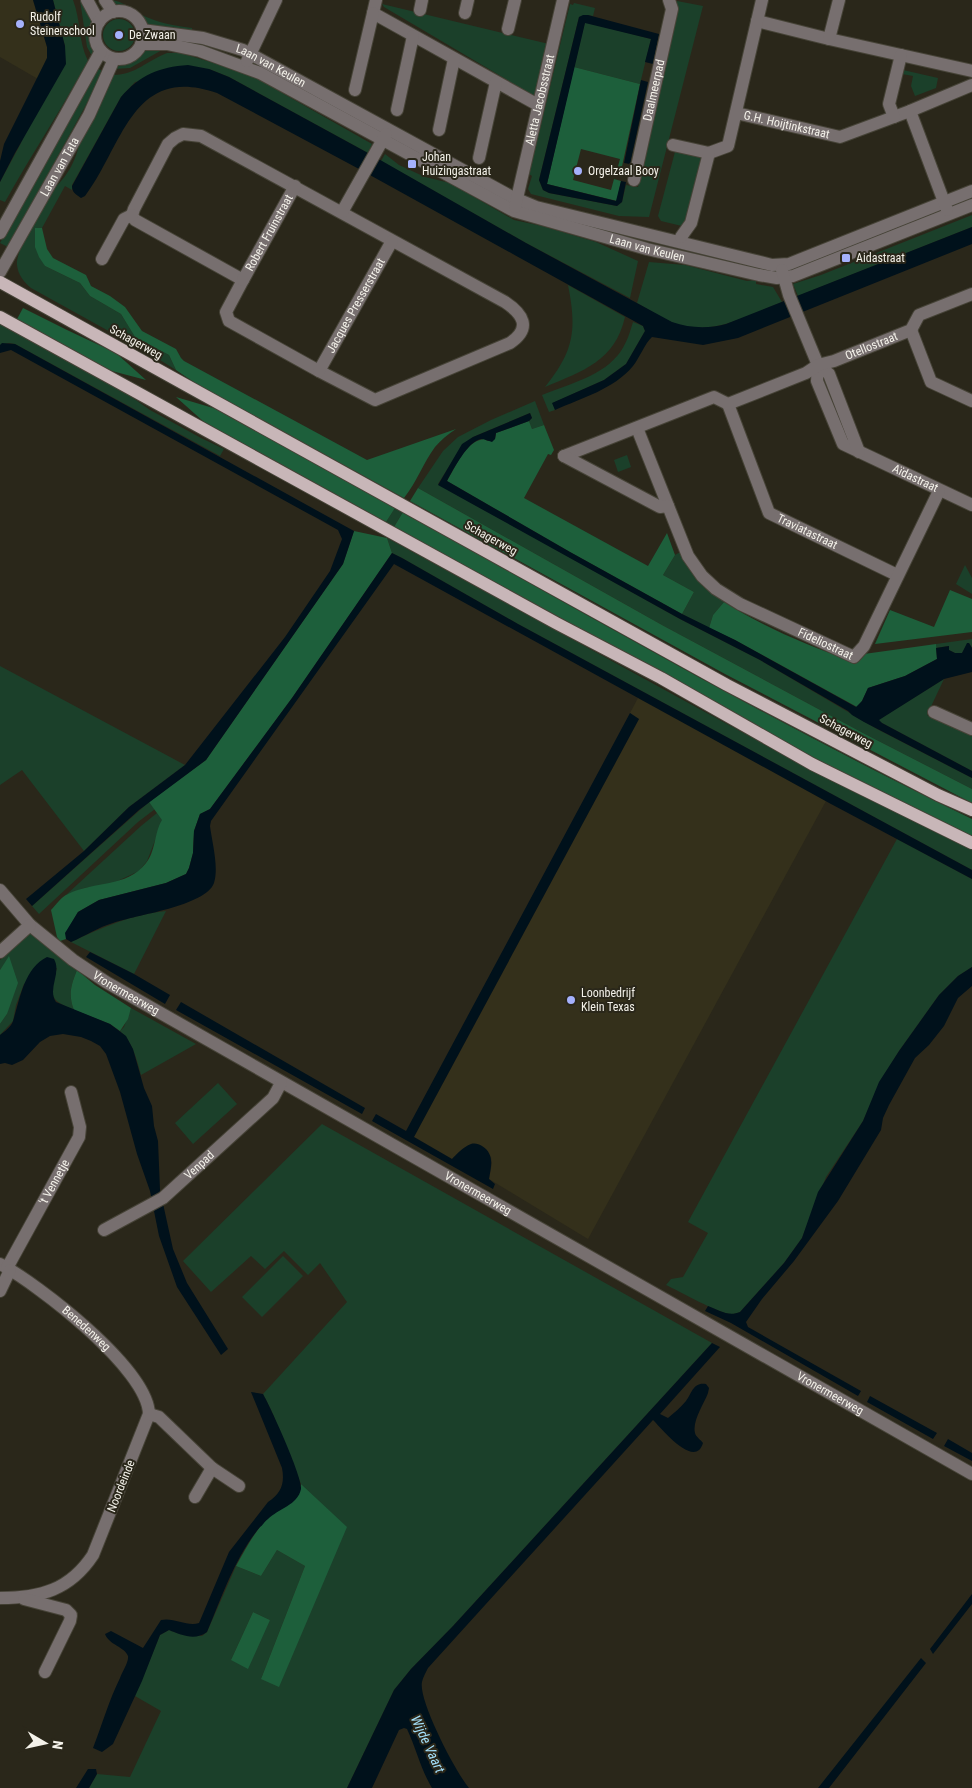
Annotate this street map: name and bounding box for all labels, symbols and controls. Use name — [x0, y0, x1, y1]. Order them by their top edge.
place label: Rudolf Steinerschool — [30, 10, 95, 38]
marker: Rudolf Steinerschool — [14, 18, 26, 30]
place label: De Zwaan — [129, 28, 176, 42]
marker: De Zwaan — [113, 29, 125, 41]
street label: Laan van Keulen — [234, 41, 308, 90]
street label: Aletta Jacobsstraat — [523, 53, 557, 147]
street label: Daalmeerpad — [640, 58, 668, 122]
street label: G.H. Hoijtinkstraat — [742, 108, 831, 141]
street label: Laan van Tata — [37, 135, 82, 199]
place label: Johan Huizingastraat — [422, 150, 491, 178]
marker: Johan Huizingastraat — [406, 158, 418, 170]
place label: Orgelzaal Booy — [588, 164, 659, 178]
marker: Orgelzaal Booy — [572, 165, 584, 177]
street label: Robert Fruinstraat — [242, 192, 296, 274]
street label: Laan van Keulen — [608, 232, 686, 265]
place label: Aidastraat — [856, 251, 905, 265]
marker: Aidastraat — [840, 252, 852, 264]
street label: Jacques Presserstraat — [324, 255, 388, 355]
street label: Schagerweg — [107, 322, 165, 362]
street label: Otellostraat — [843, 329, 900, 363]
street label: Aïdastraat — [890, 461, 941, 495]
street label: Traviatastraat — [775, 511, 840, 552]
street label: Schagerweg — [462, 518, 520, 558]
street label: Fideliostraat — [796, 625, 856, 663]
street label: Schagerweg — [817, 711, 875, 751]
street label: Vronermeerweg — [90, 968, 162, 1018]
place label: Loonbedrijf Klein Texas — [581, 986, 635, 1014]
marker: Loonbedrijf Klein Texas — [565, 994, 577, 1006]
street label: Venpad — [181, 1148, 217, 1182]
street label: 't Vennetje — [36, 1157, 72, 1207]
street label: Vronermeerweg — [442, 1169, 514, 1218]
street label: Benedenweg — [59, 1303, 114, 1354]
street label: Vronermeerweg — [794, 1369, 866, 1418]
street label: Noordeinde — [104, 1458, 138, 1514]
water label: Wijde Vaart — [408, 1713, 449, 1776]
north arrow — [20, 1718, 70, 1768]
text: N — [49, 1740, 66, 1751]

